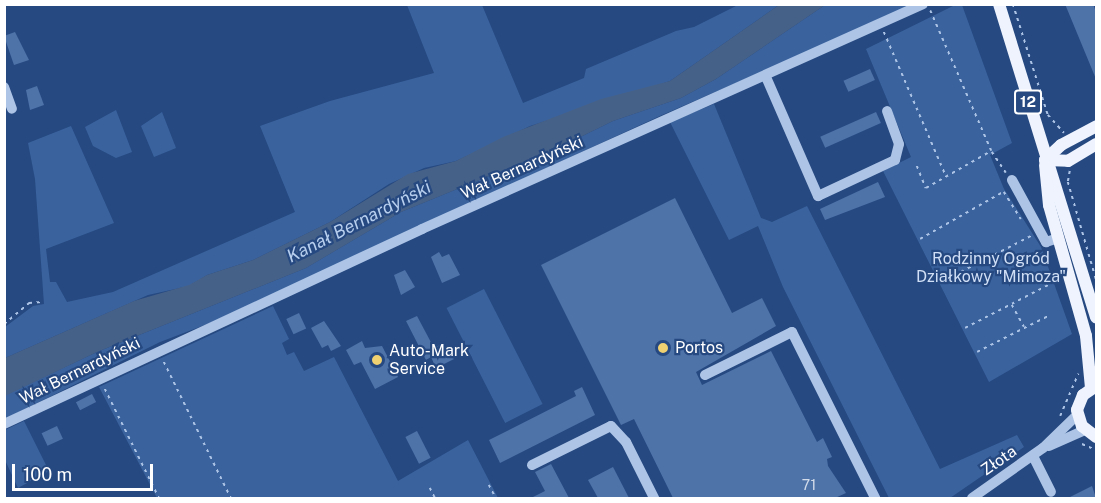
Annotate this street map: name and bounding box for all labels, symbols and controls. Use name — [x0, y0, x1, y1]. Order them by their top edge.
road number: 12 — [1013, 90, 1043, 114]
street label: Wał Bernardyński — [458, 132, 586, 204]
water label: Kanał Bernardyński — [283, 176, 435, 268]
park label: Rodzinny Ogród Działkowy "Mimoza" — [916, 249, 1066, 287]
street label: Wał Bernardyński — [17, 334, 143, 408]
place label: Portos — [675, 338, 723, 358]
place label: Auto-Mark Service — [389, 341, 469, 379]
marker: Portos — [656, 341, 670, 355]
marker: Auto-Mark Service — [370, 353, 384, 367]
street label: Złota — [978, 442, 1020, 480]
scale bar — [15, 452, 156, 490]
text: 100 m — [23, 464, 72, 485]
house number: 71 — [802, 477, 816, 493]

